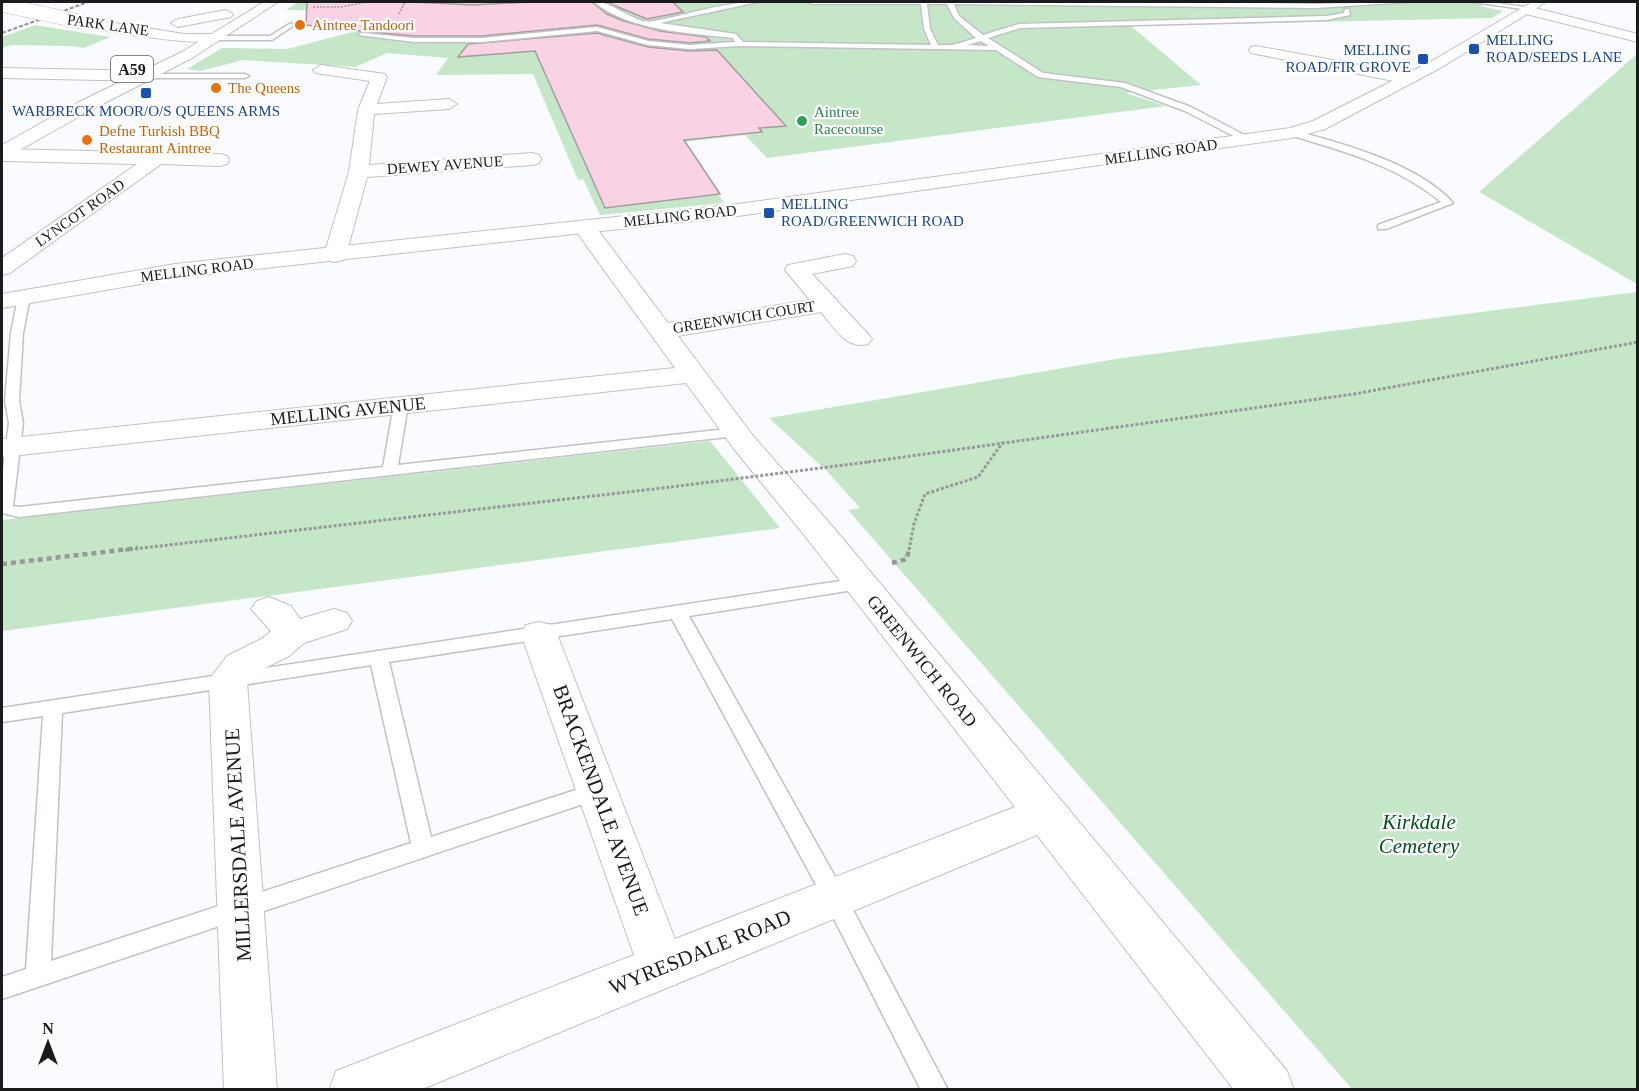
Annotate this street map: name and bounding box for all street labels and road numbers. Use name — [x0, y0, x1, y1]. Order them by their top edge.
street label: PARK LANE — [66, 11, 150, 39]
road number: A59 — [111, 56, 153, 82]
street label: MELLING ROAD — [1104, 136, 1219, 168]
street label: DEWEY AVENUE — [386, 153, 504, 177]
street label: LYNCOT ROAD — [32, 176, 128, 250]
street label: MELLING ROAD — [623, 202, 738, 230]
street label: MELLING ROAD — [140, 255, 255, 285]
street label: GREENWICH COURT — [672, 298, 816, 336]
street label: MELLING AVENUE — [269, 393, 427, 429]
street label: GREENWICH ROAD — [863, 591, 981, 731]
street label: BRACKENDALE AVENUE — [548, 681, 654, 919]
street label: MILLERSDALE AVENUE — [220, 728, 256, 962]
street label: WYRESDALE ROAD — [605, 904, 795, 1000]

